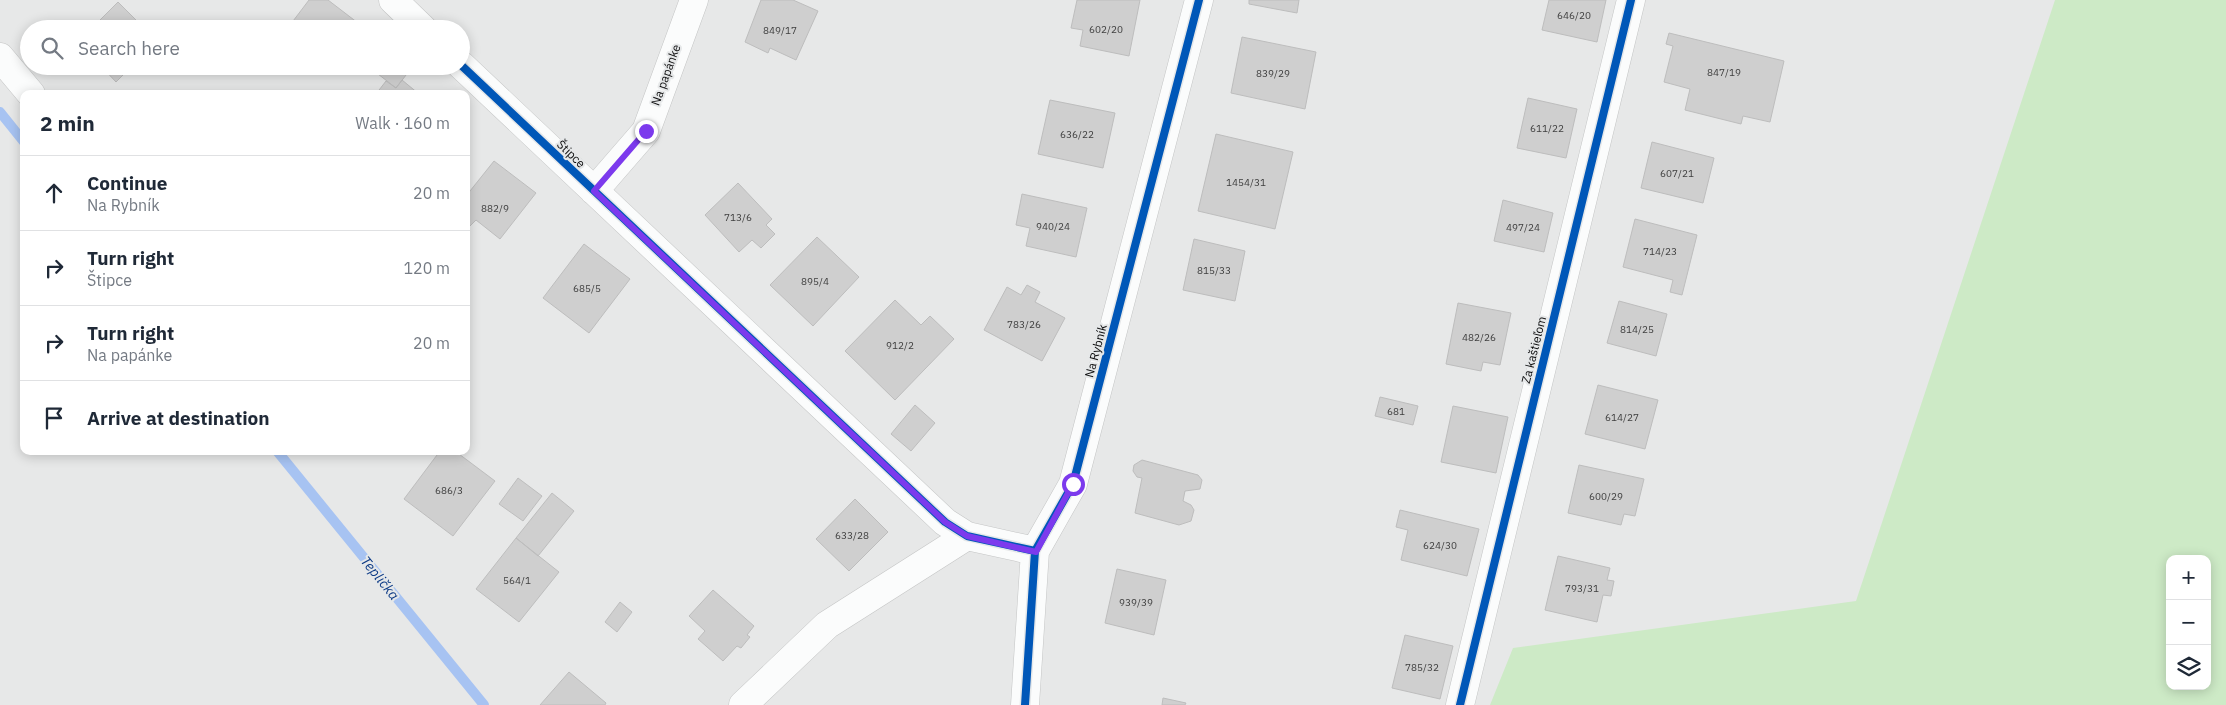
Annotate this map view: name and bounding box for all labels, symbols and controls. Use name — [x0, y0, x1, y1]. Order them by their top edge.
house number: 646/20 — [1557, 9, 1591, 22]
search box — [20, 20, 470, 75]
house number: 602/20 — [1089, 23, 1123, 36]
house number: 849/17 — [763, 24, 797, 37]
icon: search — [38, 34, 66, 62]
text: Search here — [78, 36, 180, 60]
street label: Na papánke — [648, 42, 684, 107]
house number: 847/19 — [1707, 66, 1741, 79]
house number: 839/29 — [1256, 67, 1290, 80]
text: 2 min — [40, 109, 95, 137]
text: Walk · 160 m — [355, 113, 450, 133]
route end — [635, 120, 658, 143]
house number: 611/22 — [1530, 122, 1564, 135]
house number: 636/22 — [1060, 128, 1094, 141]
street label: Štipce — [554, 137, 589, 171]
house number: 607/21 — [1660, 167, 1694, 180]
text: Continue — [87, 171, 167, 195]
house number: 1454/31 — [1226, 176, 1266, 189]
icon: ahead — [40, 179, 68, 207]
text: 20 m — [413, 183, 450, 203]
text: Na Rybník — [87, 195, 160, 215]
house number: 882/9 — [481, 202, 509, 215]
house number: 713/6 — [724, 211, 752, 224]
house number: 940/24 — [1036, 220, 1070, 233]
house number: 497/24 — [1506, 221, 1540, 234]
house number: 714/23 — [1643, 245, 1677, 258]
text: Turn right — [87, 246, 174, 270]
icon: right — [40, 254, 68, 282]
text: 120 m — [403, 258, 450, 278]
house number: 815/33 — [1197, 264, 1231, 277]
text: Štipce — [87, 270, 132, 290]
house number: 895/4 — [801, 275, 829, 288]
house number: 685/5 — [573, 282, 601, 295]
street label: Za kaštieľom — [1518, 315, 1549, 385]
house number: 783/26 — [1007, 318, 1041, 331]
text: Turn right — [87, 321, 174, 345]
street label: Na Rybník — [1081, 322, 1110, 379]
house number: 814/25 — [1620, 323, 1654, 336]
icon: right — [40, 329, 68, 357]
house number: 482/26 — [1462, 331, 1496, 344]
text: 20 m — [413, 333, 450, 353]
house number: 912/2 — [886, 339, 914, 352]
text: Na papánke — [87, 345, 172, 365]
icon: arrive — [40, 404, 68, 432]
house number: 681 — [1387, 405, 1405, 418]
text: Arrive at destination — [87, 406, 270, 430]
house number: 614/27 — [1605, 411, 1639, 424]
route start — [1062, 473, 1085, 496]
house number: 686/3 — [435, 484, 463, 497]
house number: 600/29 — [1589, 490, 1623, 503]
house number: 633/28 — [835, 529, 869, 542]
house number: 624/30 — [1423, 539, 1457, 552]
water label: Teplička — [357, 552, 403, 604]
map controls — [2166, 555, 2211, 690]
button: + — [2166, 555, 2211, 600]
house number: 564/1 — [503, 574, 531, 587]
house number: 793/31 — [1565, 582, 1599, 595]
house number: 939/39 — [1119, 596, 1153, 609]
button: − — [2166, 600, 2211, 645]
button: layers — [2166, 645, 2211, 690]
house number: 785/32 — [1405, 661, 1439, 674]

